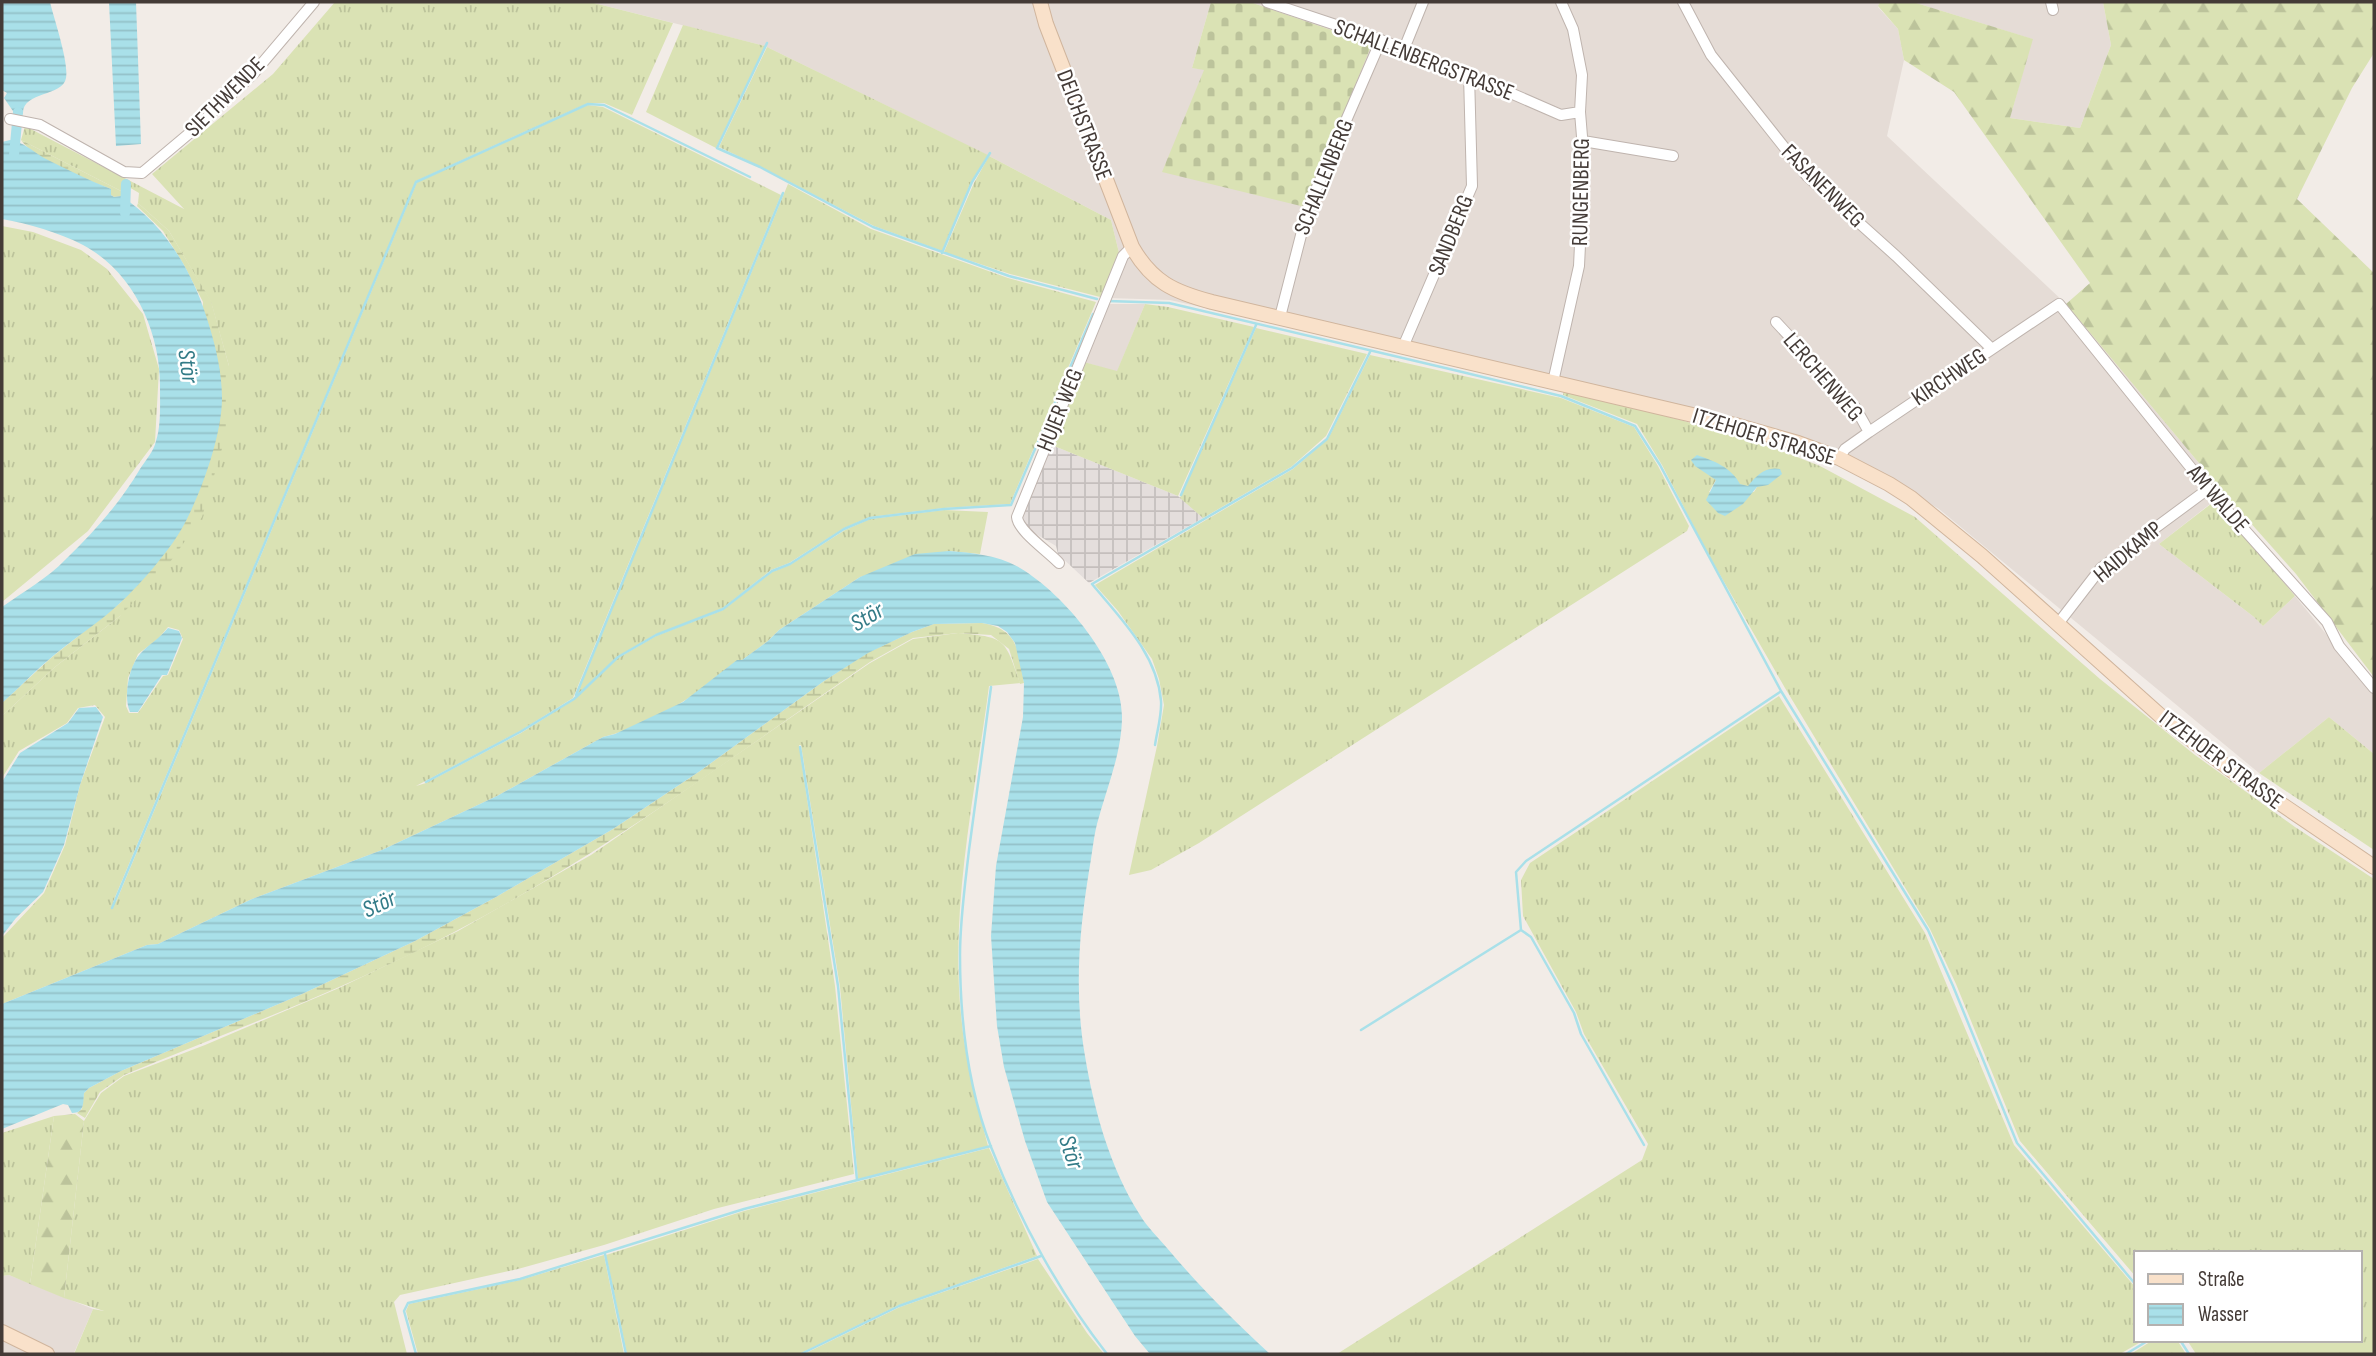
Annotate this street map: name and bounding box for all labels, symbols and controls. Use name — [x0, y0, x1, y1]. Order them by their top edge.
street label: SCHALLENBERGSTRASSE — [1330, 13, 1518, 107]
street label: SIETHWENDE — [179, 51, 271, 143]
street label: DEICHSTRASSE — [1050, 66, 1118, 184]
street label: SCHALLENBERG — [1288, 115, 1360, 239]
street label: RUNGENBERG — [1566, 138, 1596, 246]
street label: FASANENWEG — [1775, 138, 1871, 234]
street label: SANDBERG — [1422, 191, 1480, 279]
street label: LERCHENWEG — [1777, 327, 1869, 427]
street label: KIRCHWEG — [1906, 342, 1992, 412]
water label: Stör — [171, 347, 205, 386]
street label: HUJER WEG — [1031, 364, 1089, 456]
street label: ITZEHOER STRASSE — [1689, 402, 1839, 472]
street label: AM WALDE — [2180, 459, 2255, 539]
street label: HAIDKAMP — [2088, 515, 2168, 589]
water label: Stör — [845, 595, 890, 638]
street label: ITZEHOER STRASSE — [2154, 704, 2288, 816]
water label: Stör — [358, 883, 401, 924]
water label: Stör — [1052, 1132, 1090, 1174]
legend — [2134, 1251, 2362, 1342]
text: Straße — [2198, 1267, 2244, 1292]
text: Wasser — [2198, 1302, 2249, 1327]

